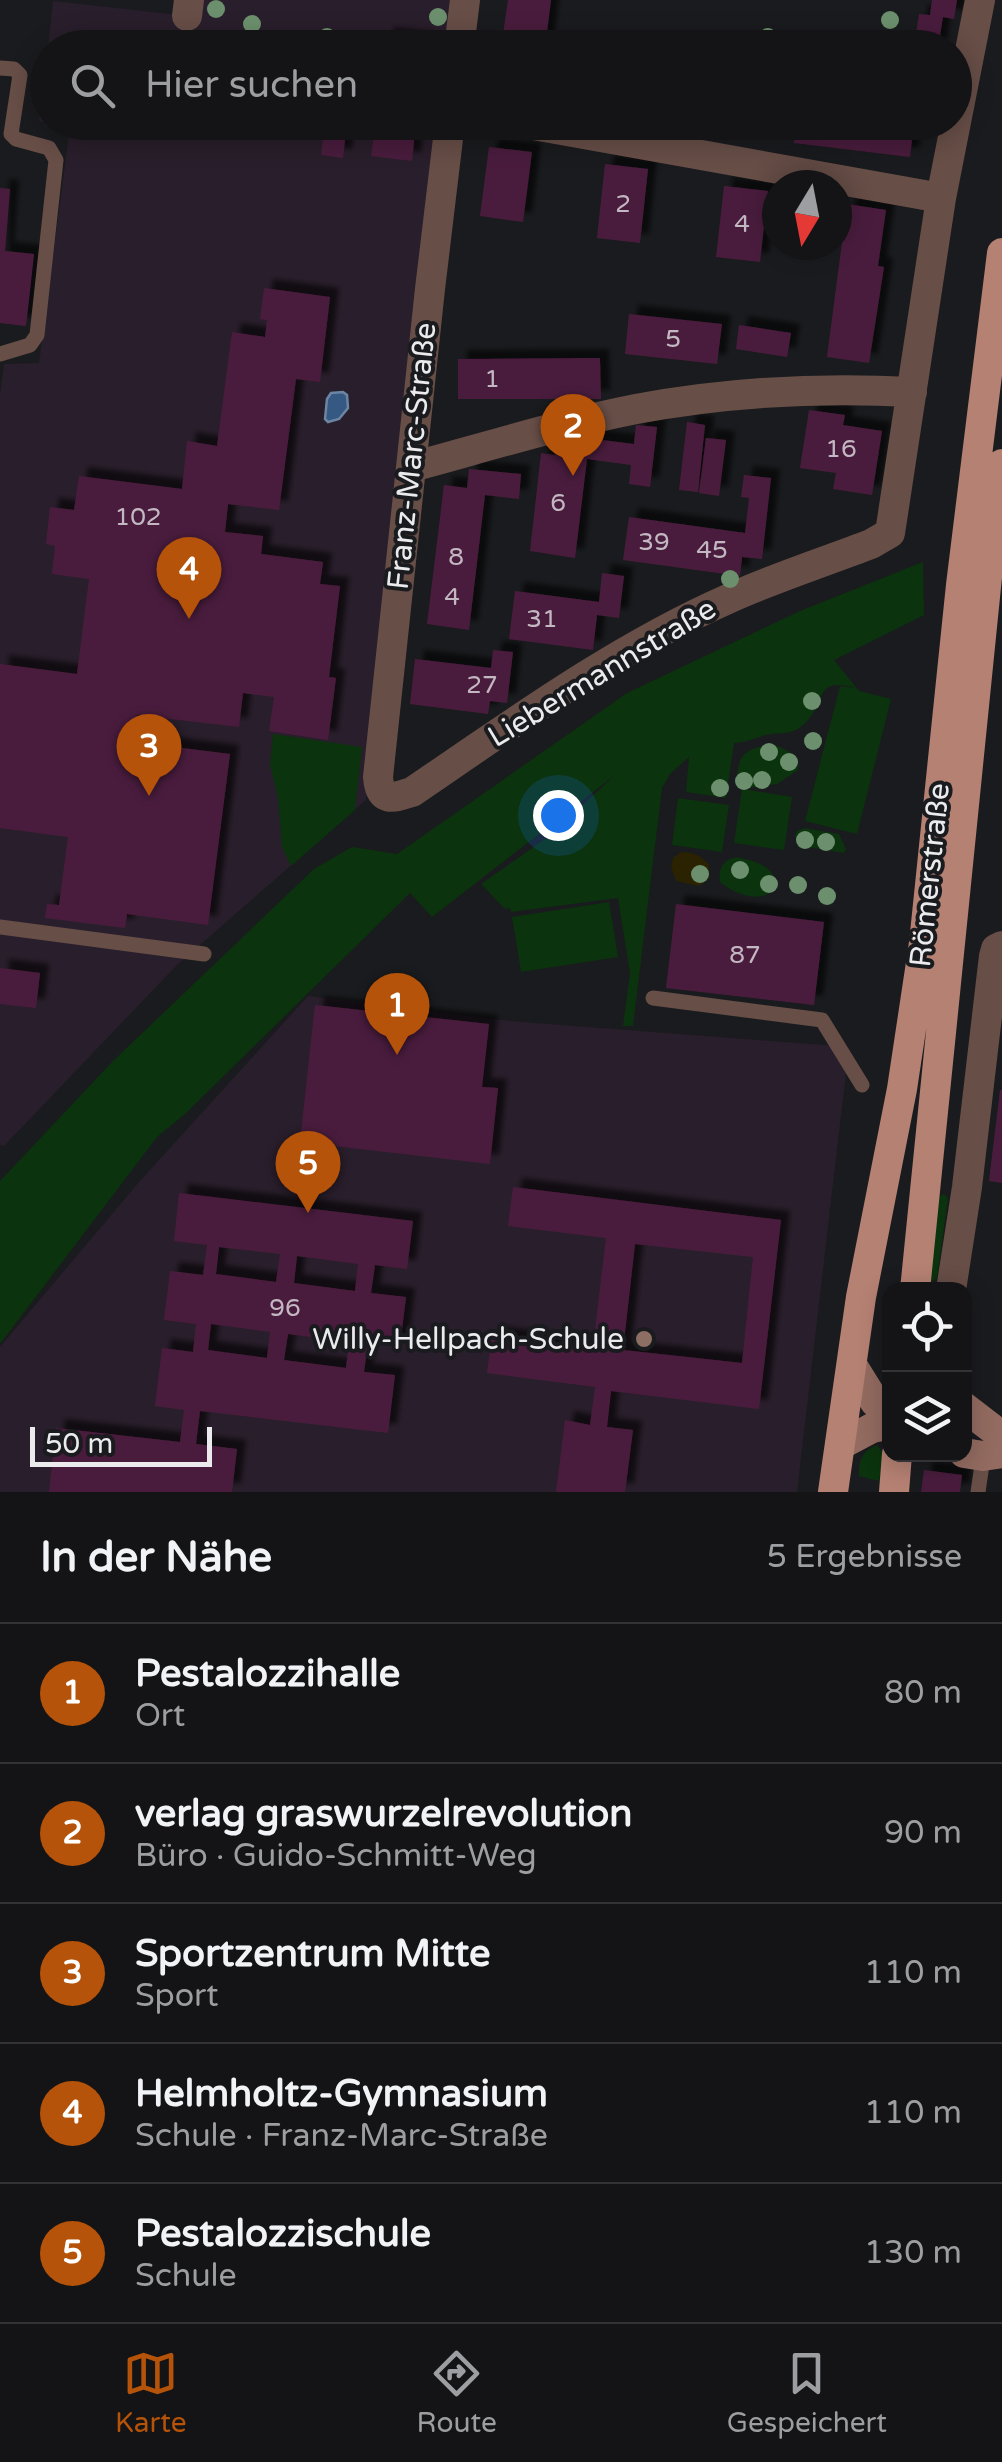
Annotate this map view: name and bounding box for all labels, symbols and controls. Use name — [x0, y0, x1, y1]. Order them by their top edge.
search box — [30, 30, 972, 140]
icon: search — [65, 58, 120, 113]
text: Hier suchen — [145, 62, 358, 108]
north arrow — [762, 170, 852, 260]
house number: 2 — [615, 189, 631, 219]
house number: 4 — [734, 209, 750, 239]
street label: Franz-Marc-Straße — [380, 321, 444, 591]
house number: 5 — [665, 324, 681, 354]
house number: 1 — [484, 364, 500, 394]
pin: 2 — [540, 394, 606, 476]
house number: 16 — [825, 434, 857, 464]
house number: 6 — [550, 488, 566, 518]
house number: 102 — [114, 502, 162, 532]
house number: 39 — [638, 527, 670, 557]
house number: 45 — [696, 535, 728, 565]
pin: 4 — [156, 536, 222, 619]
house number: 8 — [448, 542, 464, 572]
house number: 4 — [444, 582, 460, 612]
street label: Liebermannstraße — [481, 590, 723, 756]
house number: 31 — [526, 604, 558, 634]
house number: 27 — [466, 670, 498, 700]
pin: 3 — [116, 714, 182, 796]
street label: Römerstraße — [902, 781, 958, 969]
your location — [533, 790, 584, 841]
house number: 87 — [729, 940, 761, 970]
pin: 1 — [364, 972, 430, 1055]
pin: 5 — [276, 1130, 340, 1213]
map controls — [882, 1282, 972, 1462]
button: locate — [882, 1282, 972, 1372]
house number: 96 — [269, 1293, 301, 1323]
place label: Willy-Hellpach-Schule — [312, 1321, 624, 1358]
marker: Willy-Hellpach-Schule — [633, 1328, 655, 1350]
button: layers — [882, 1372, 972, 1462]
scale bar — [30, 1422, 212, 1466]
text: 50 m — [45, 1427, 113, 1461]
text: In der Nähe — [40, 1532, 272, 1583]
text: 5 Ergebnisse — [767, 1538, 962, 1576]
text: Pestalozzihalle — [135, 1651, 400, 1697]
text: 1 — [62, 1674, 83, 1712]
text: 80 m — [884, 1674, 962, 1712]
text: Ort — [135, 1697, 185, 1735]
text: verlag graswurzelrevolution — [135, 1791, 632, 1837]
text: 2 — [62, 1814, 83, 1852]
text: 90 m — [884, 1814, 962, 1852]
text: Büro · Guido-Schmitt-Weg — [135, 1837, 537, 1875]
text: Sportzentrum Mitte — [135, 1931, 490, 1977]
text: 3 — [62, 1954, 83, 1992]
text: 110 m — [864, 1954, 962, 1992]
text: Sport — [135, 1977, 219, 2015]
text: Helmholtz-Gymnasium — [135, 2071, 548, 2117]
text: 4 — [62, 2094, 83, 2132]
text: 110 m — [864, 2094, 962, 2132]
text: Schule · Franz-Marc-Straße — [135, 2117, 548, 2155]
text: Pestalozzischule — [135, 2211, 431, 2257]
text: 5 — [62, 2234, 83, 2272]
text: 130 m — [864, 2234, 962, 2272]
text: Schule — [135, 2257, 237, 2295]
tab: Karte — [115, 2346, 187, 2440]
tab: Route — [416, 2346, 497, 2440]
tab: Gespeichert — [727, 2346, 887, 2440]

